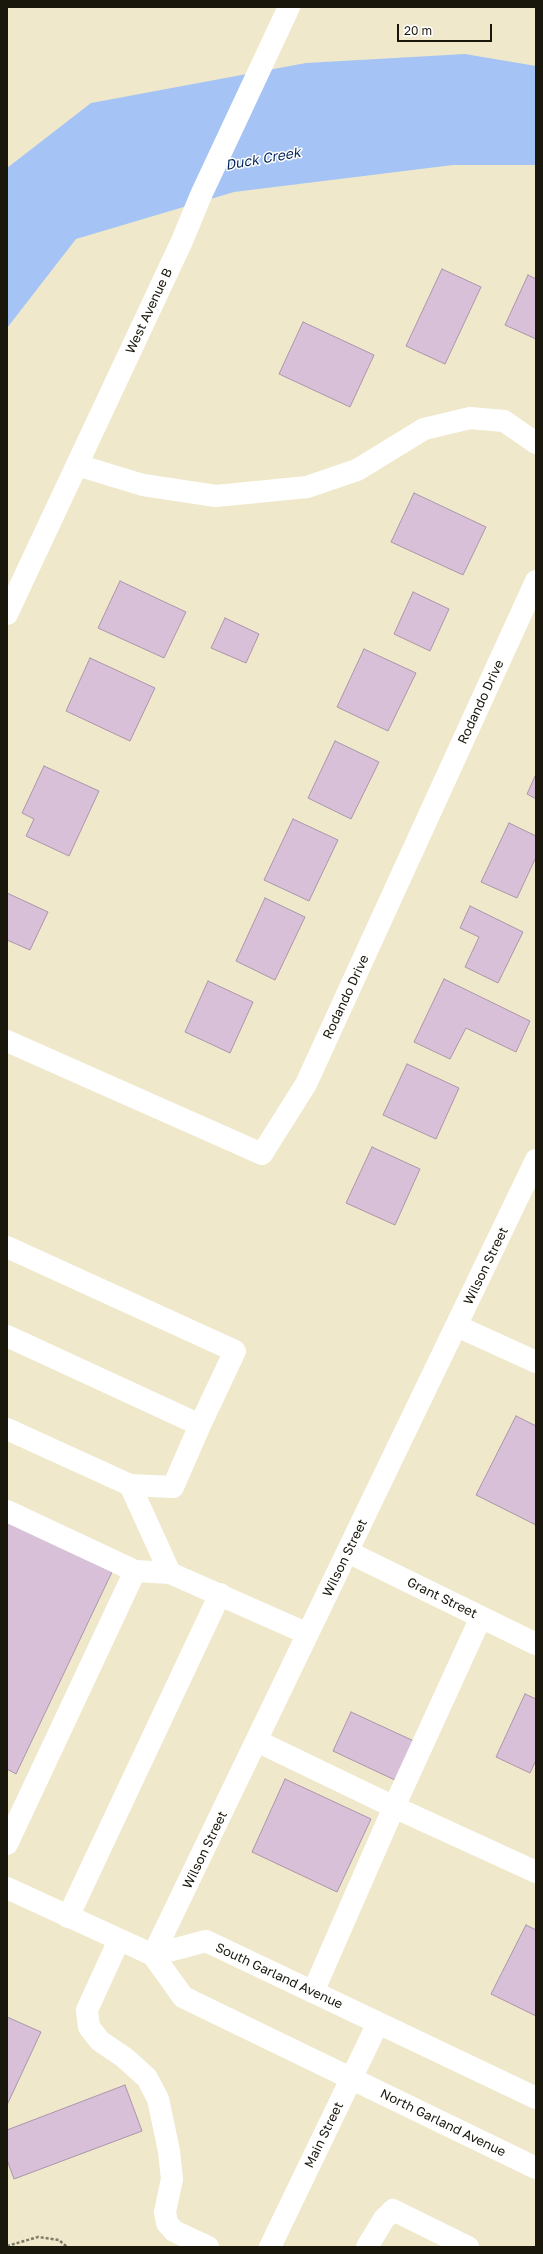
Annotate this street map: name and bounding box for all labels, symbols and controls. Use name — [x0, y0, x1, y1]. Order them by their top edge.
scale bar — [399, 16, 494, 42]
text: 20 m — [404, 23, 432, 38]
water label: Duck Creek — [224, 144, 302, 174]
street label: West Avenue B — [122, 266, 176, 356]
street label: Rodando Drive — [455, 657, 507, 747]
street label: Rodando Drive — [320, 952, 372, 1042]
street label: Wilson Street — [460, 1225, 512, 1307]
street label: Wilson Street — [319, 1517, 371, 1599]
street label: Grant Street — [404, 1574, 480, 1622]
street label: Wilson Street — [179, 1809, 231, 1891]
street label: South Garland Avenue — [213, 1940, 345, 2012]
street label: North Garland Avenue — [378, 2086, 508, 2160]
street label: Main Street — [301, 2099, 347, 2171]

